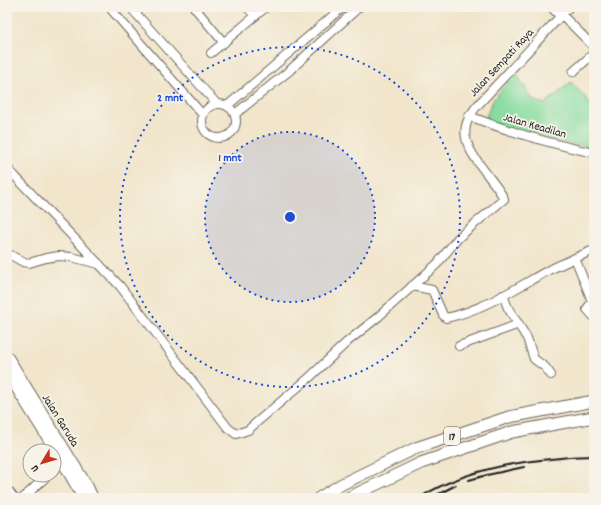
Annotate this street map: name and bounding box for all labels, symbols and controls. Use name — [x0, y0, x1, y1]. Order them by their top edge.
street label: Jalan Sempati Raya — [466, 25, 539, 101]
text: 2 mnt — [157, 90, 184, 107]
street label: Jalan Keadilan — [501, 109, 569, 144]
text: 1 mnt — [218, 150, 242, 167]
centre of rings — [283, 210, 297, 224]
street label: Jalan Garuda — [37, 391, 83, 451]
road number: 17 — [444, 427, 460, 445]
north arrow — [22, 443, 62, 483]
text: U — [28, 461, 44, 475]

